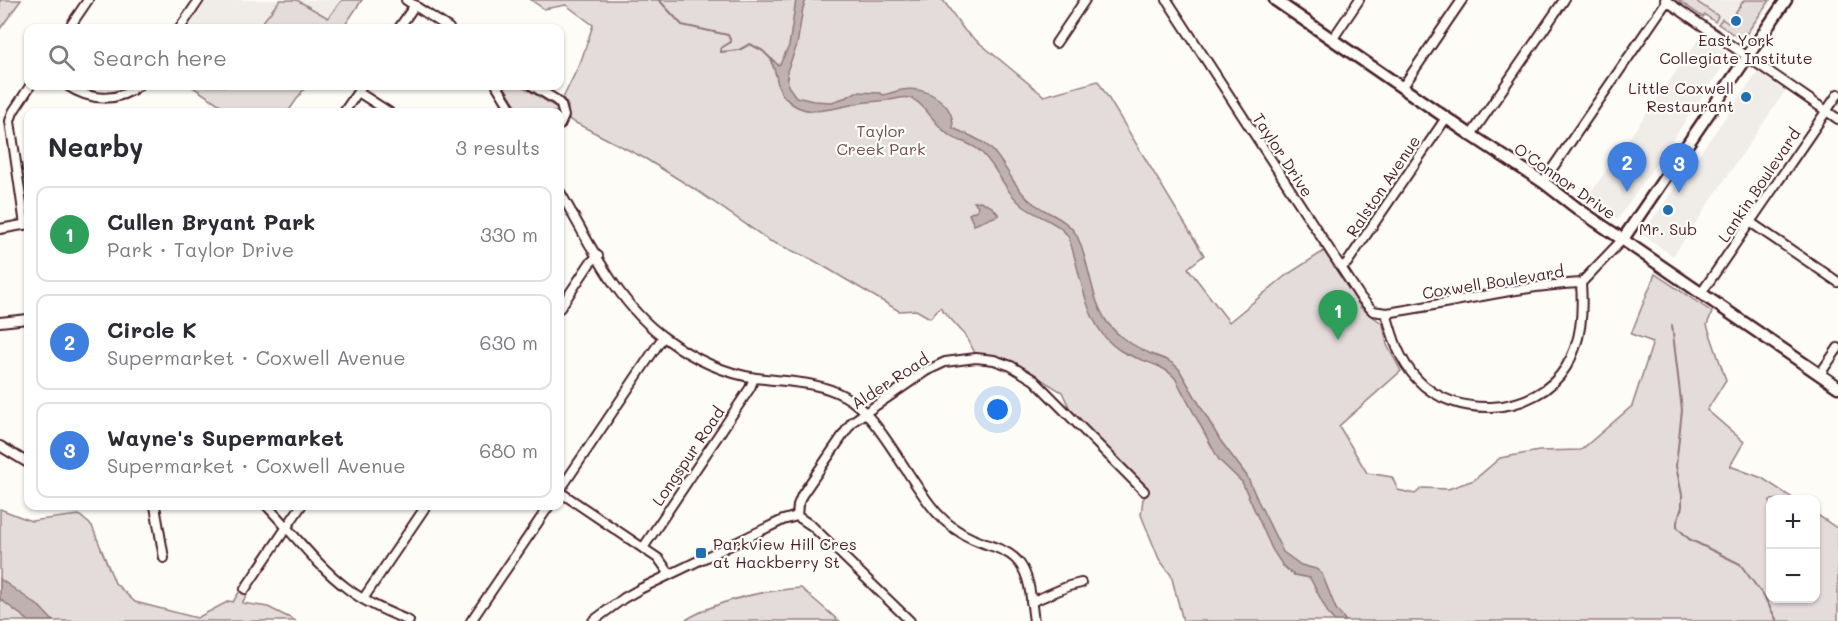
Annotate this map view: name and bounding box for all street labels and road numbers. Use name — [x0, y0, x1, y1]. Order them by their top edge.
street label: Taylor Drive — [1248, 109, 1318, 201]
street label: Lankin Boulevard — [1713, 124, 1805, 246]
street label: Ralston Avenue — [1341, 131, 1424, 240]
street label: O'Connor Drive — [1510, 138, 1620, 224]
street label: Coxwell Boulevard — [1421, 260, 1565, 303]
street label: Alder Road — [847, 348, 932, 413]
street label: Longspur Road — [647, 402, 729, 509]

